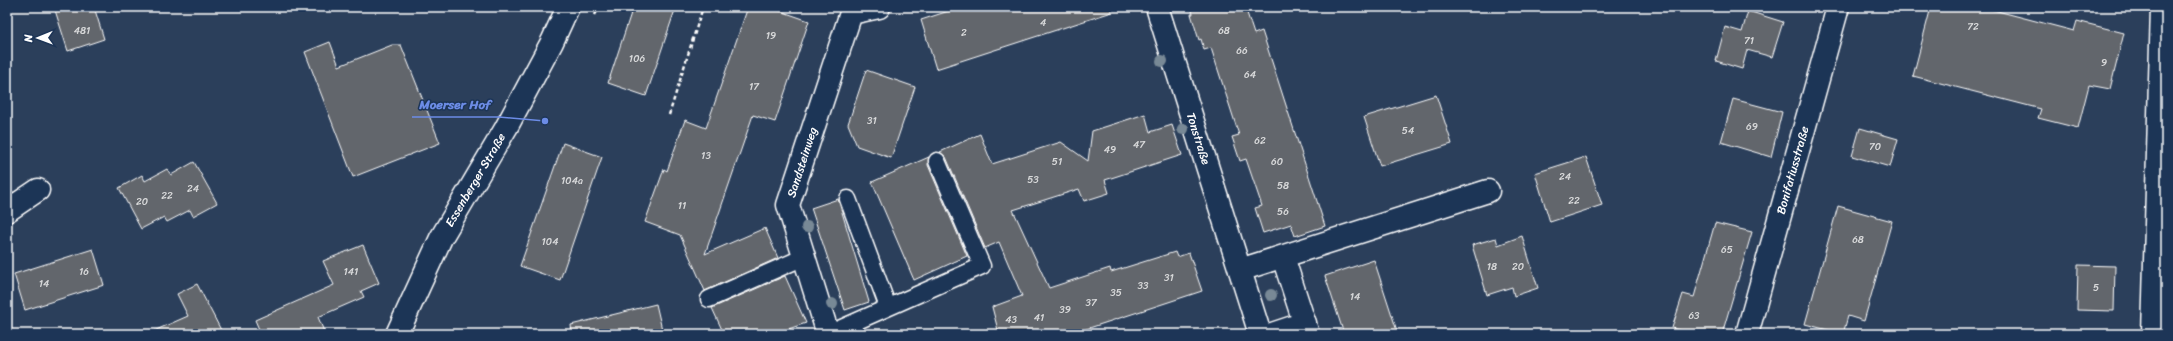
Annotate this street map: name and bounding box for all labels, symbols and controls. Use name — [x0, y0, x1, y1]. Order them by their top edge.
house number: 4 — [1040, 14, 1046, 32]
north arrow — [18, 18, 58, 58]
house number: 72 — [1967, 18, 1979, 36]
house number: 481 — [74, 22, 90, 40]
house number: 68 — [1218, 22, 1230, 40]
house number: 2 — [961, 24, 967, 42]
house number: 19 — [766, 27, 776, 45]
house number: 71 — [1744, 32, 1754, 50]
text: N — [19, 34, 38, 43]
house number: 66 — [1236, 42, 1248, 60]
house number: 106 — [629, 50, 645, 68]
house number: 9 — [2101, 54, 2107, 72]
house number: 64 — [1244, 66, 1256, 84]
house number: 17 — [749, 78, 760, 96]
callout: Moerser Hof — [412, 92, 499, 117]
text: Moerser Hof — [418, 93, 493, 116]
street label: Tonstraße — [1180, 110, 1217, 168]
house number: 31 — [867, 112, 877, 130]
house number: 69 — [1746, 118, 1758, 136]
house number: 54 — [1402, 122, 1414, 140]
street label: Sandsteinweg — [780, 124, 824, 200]
street label: Bonifatiusstraße — [1770, 124, 1815, 217]
street label: Essenberger Straße — [439, 129, 512, 231]
house number: 62 — [1254, 132, 1266, 150]
house number: 47 — [1133, 136, 1146, 154]
house number: 70 — [1869, 138, 1881, 156]
house number: 49 — [1104, 141, 1116, 159]
house number: 13 — [701, 147, 711, 165]
house number: 51 — [1052, 153, 1062, 171]
house number: 60 — [1271, 153, 1283, 171]
house number: 24 — [1559, 168, 1571, 186]
house number: 53 — [1027, 171, 1039, 189]
house number: 104a — [561, 172, 583, 190]
house number: 58 — [1277, 177, 1289, 195]
house number: 24 — [187, 180, 199, 198]
house number: 22 — [161, 187, 173, 205]
house number: 22 — [1568, 192, 1580, 210]
house number: 20 — [136, 193, 148, 211]
house number: 11 — [678, 197, 686, 215]
house number: 56 — [1277, 203, 1289, 221]
house number: 68 — [1852, 231, 1864, 249]
house number: 104 — [542, 233, 558, 251]
house number: 65 — [1721, 241, 1733, 259]
house number: 18 — [1487, 258, 1497, 276]
house number: 20 — [1512, 258, 1524, 276]
house number: 16 — [79, 263, 89, 281]
house number: 141 — [344, 263, 358, 281]
house number: 31 — [1164, 269, 1174, 287]
house number: 14 — [39, 275, 49, 293]
house number: 33 — [1138, 277, 1149, 295]
house number: 5 — [2093, 279, 2099, 297]
house number: 35 — [1110, 284, 1122, 302]
house number: 14 — [1350, 288, 1360, 306]
house number: 37 — [1085, 294, 1098, 312]
house number: 39 — [1059, 301, 1071, 319]
house number: 63 — [1688, 307, 1700, 325]
house number: 41 — [1034, 309, 1044, 327]
house number: 43 — [1005, 311, 1017, 329]

